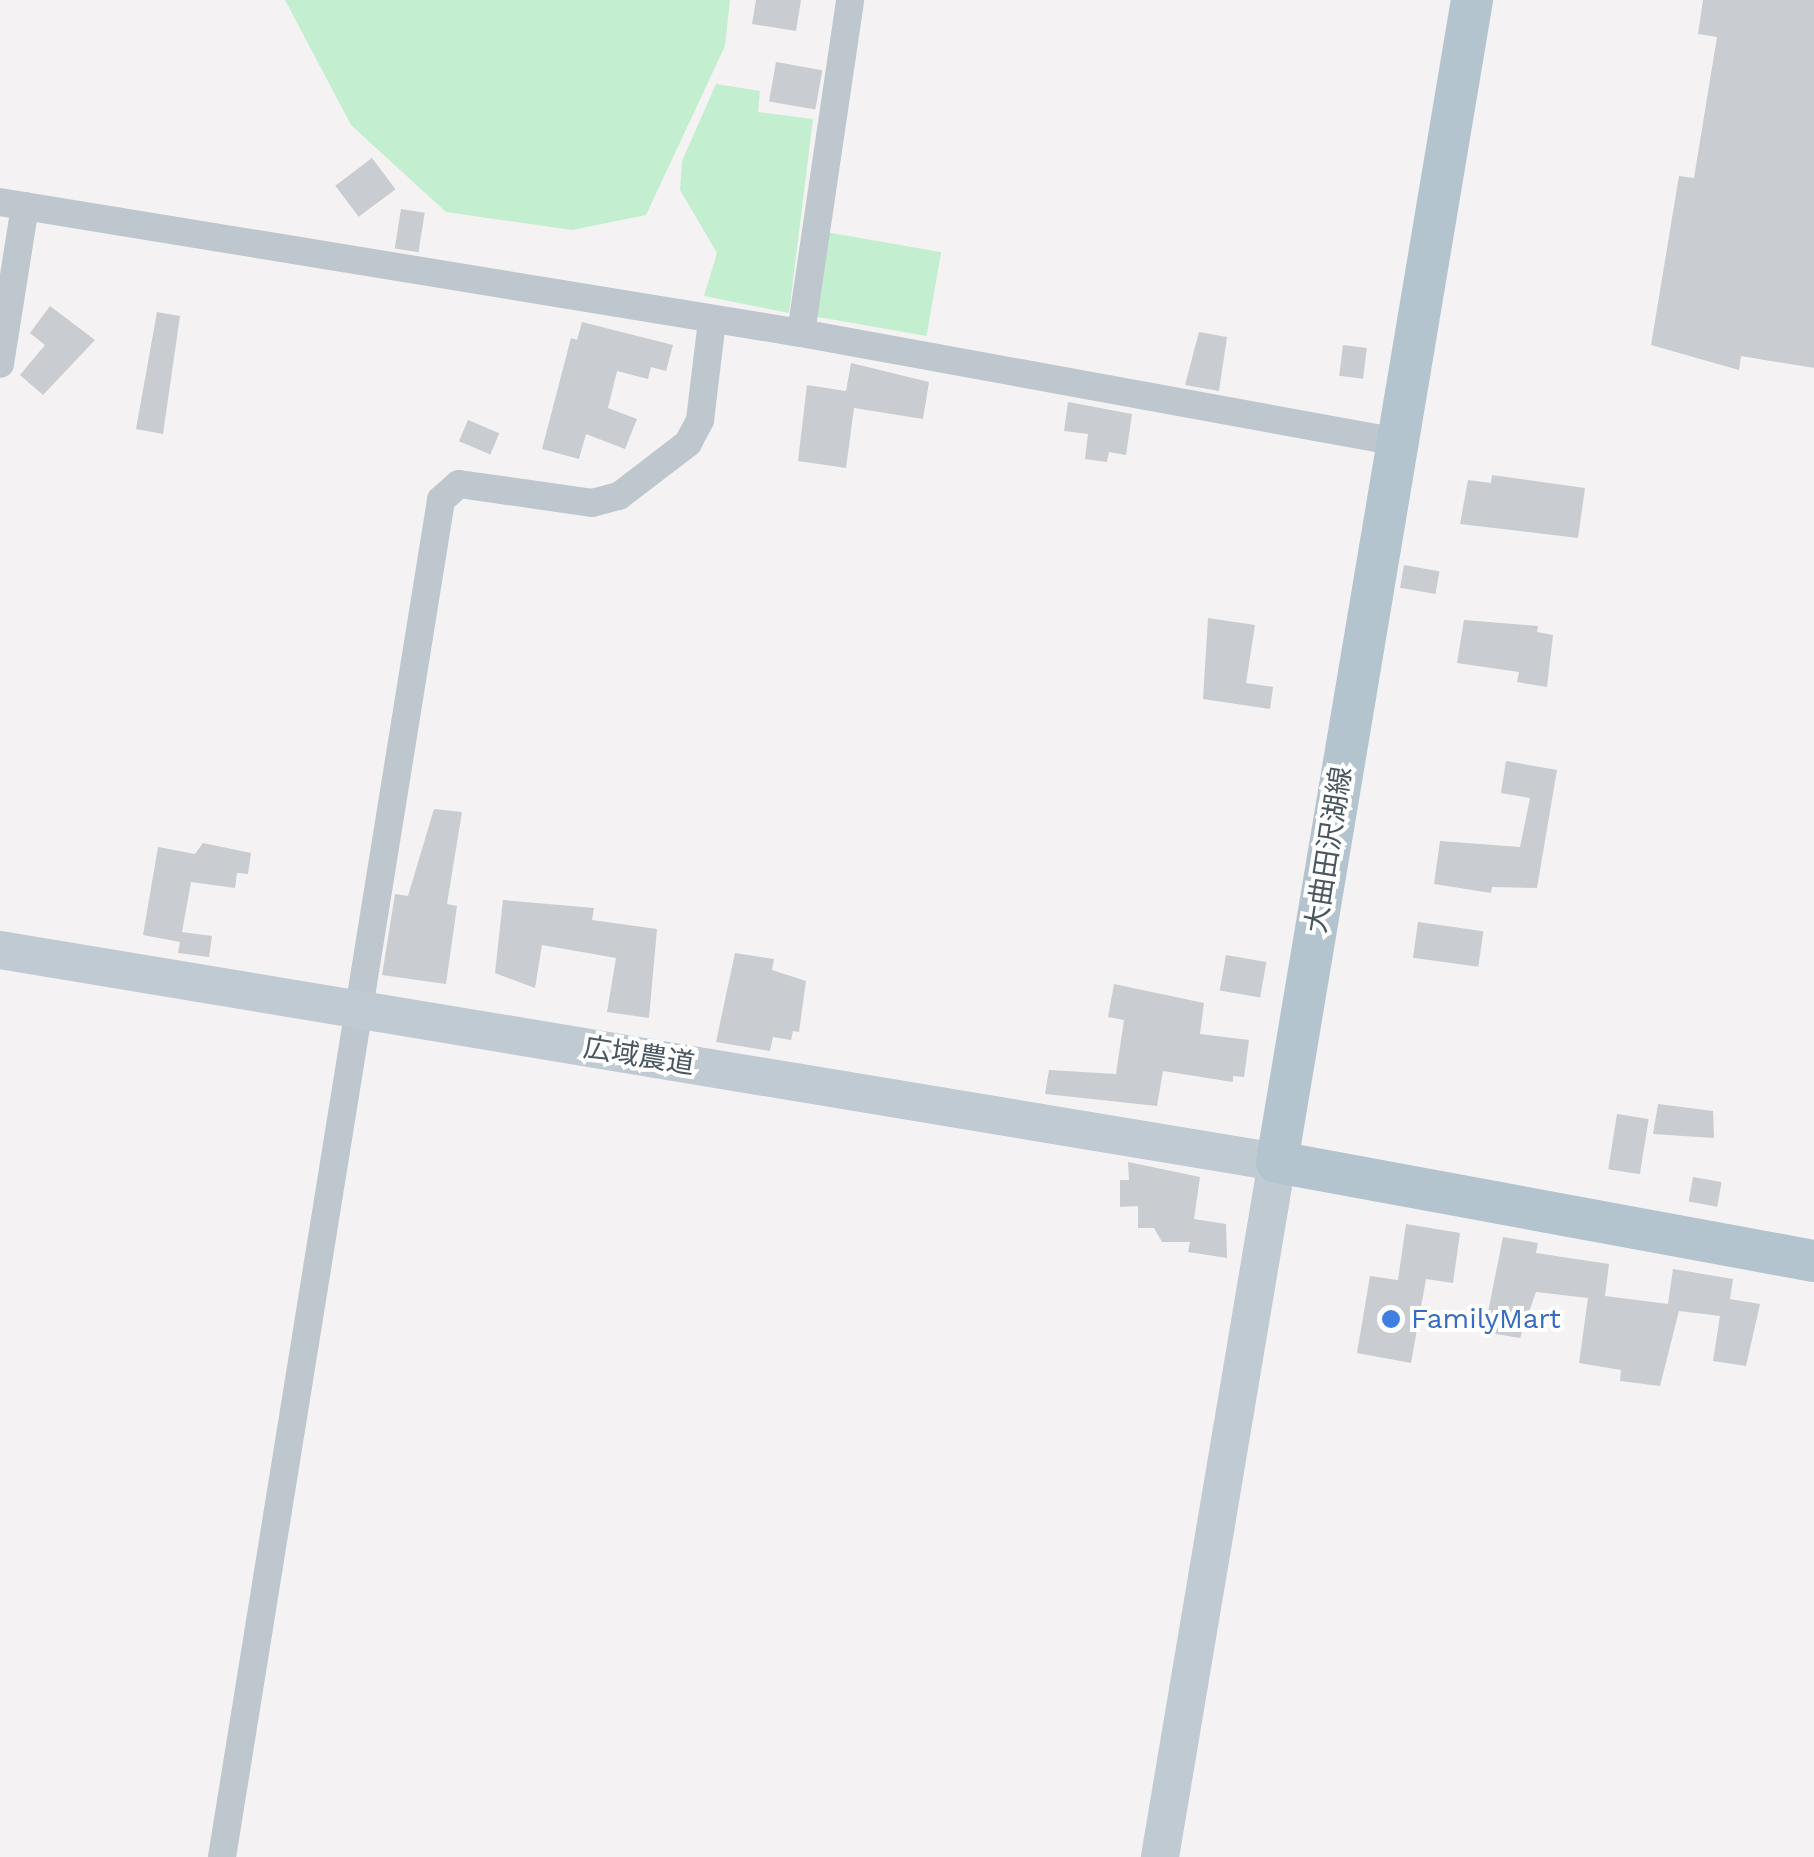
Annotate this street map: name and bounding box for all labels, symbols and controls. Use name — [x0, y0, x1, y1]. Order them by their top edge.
street label: 大曲田沢湖線 — [1299, 764, 1359, 936]
street label: 広域農道 — [581, 1031, 697, 1081]
place label: FamilyMart — [1411, 1302, 1561, 1336]
marker: FamilyMart — [1380, 1308, 1402, 1330]

